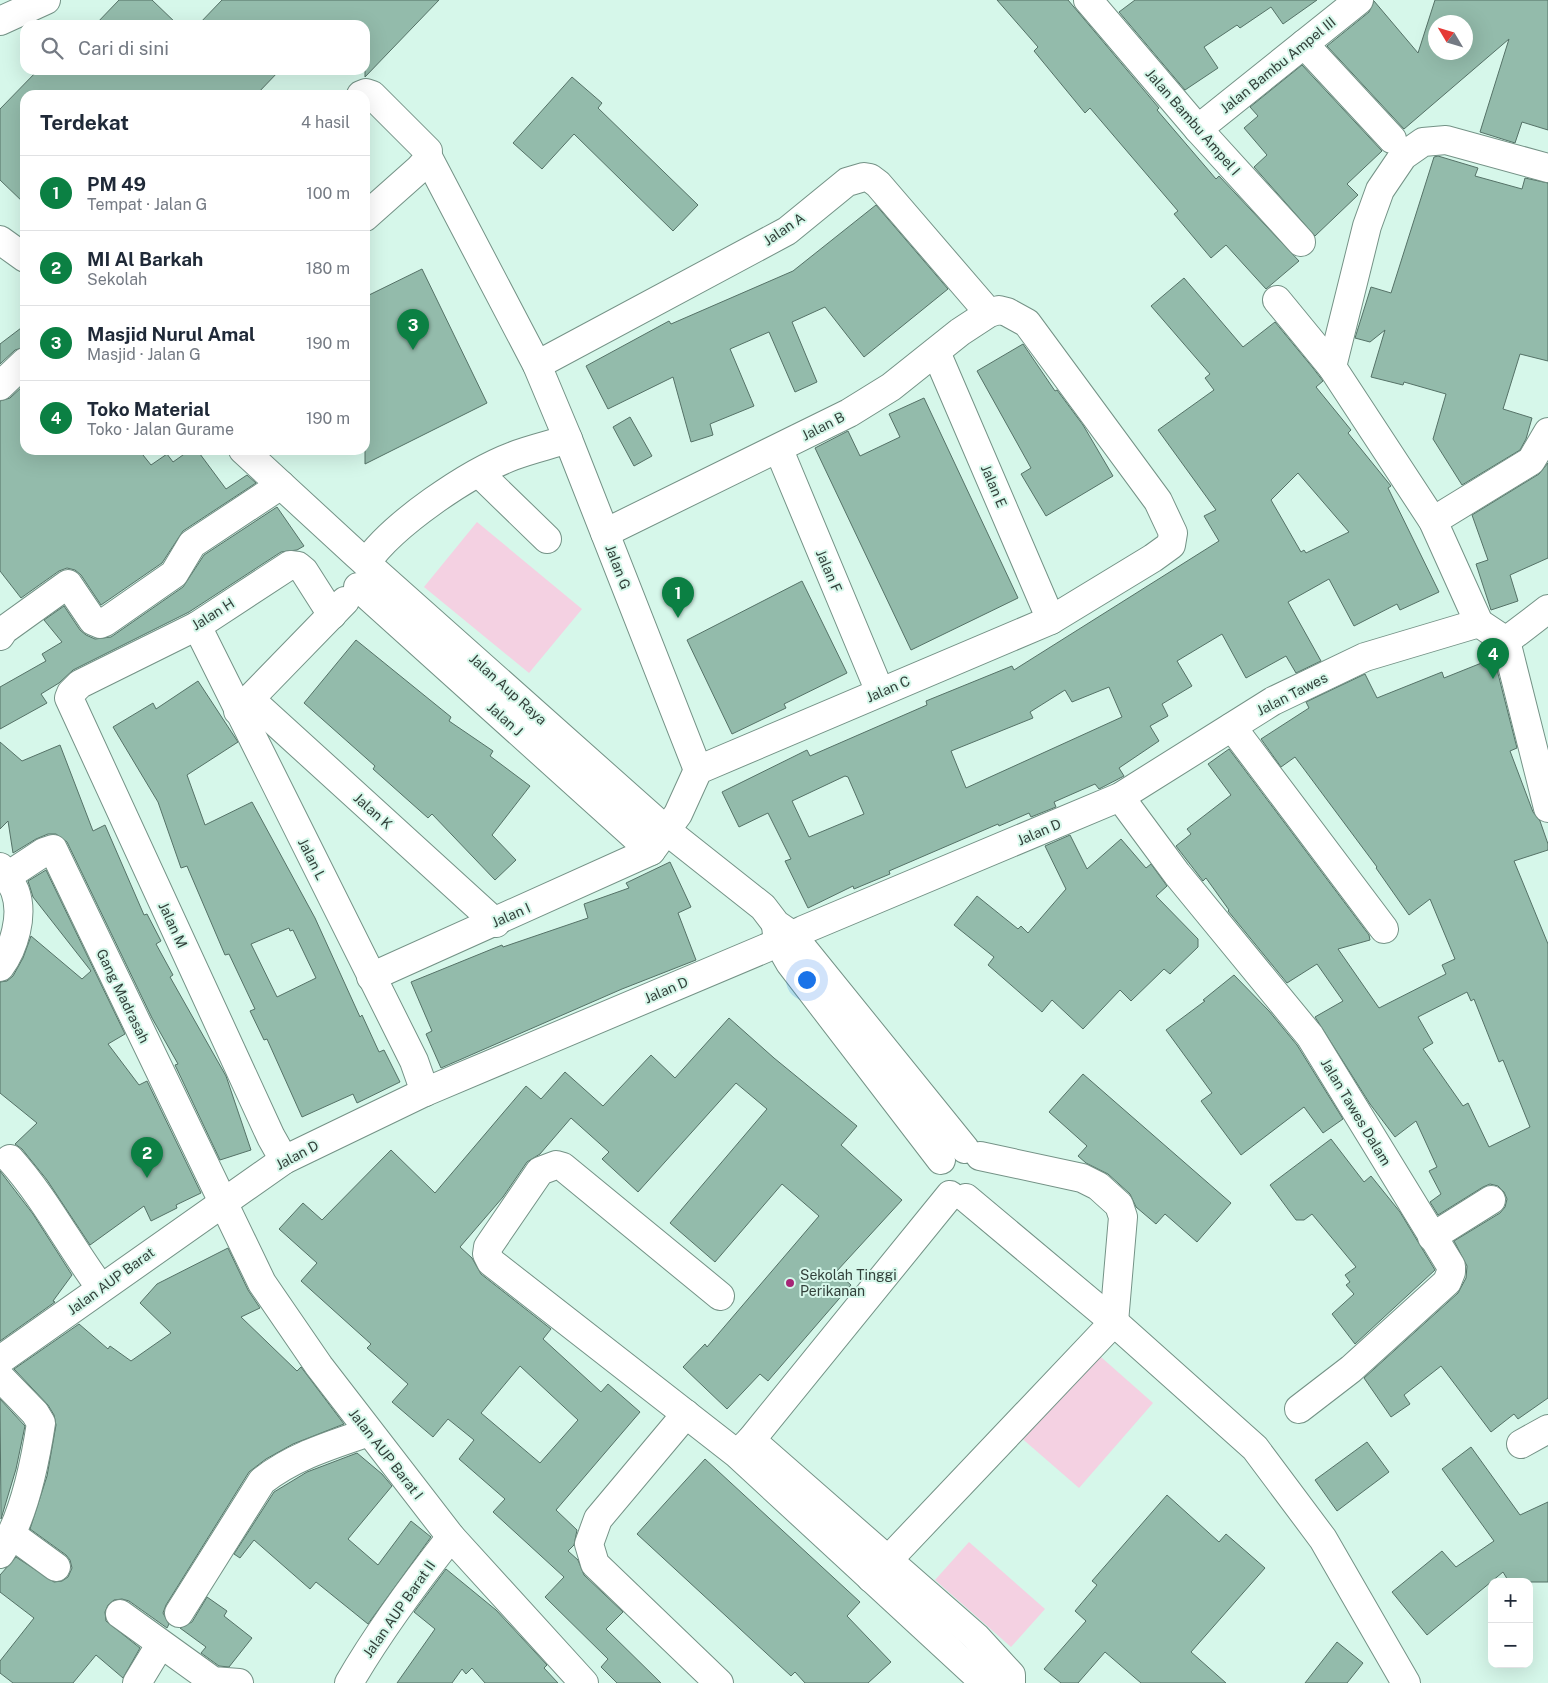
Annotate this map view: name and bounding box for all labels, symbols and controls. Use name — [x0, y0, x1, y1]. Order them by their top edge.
street label: Jalan Bambu Ampel III — [1217, 14, 1339, 116]
north arrow — [1428, 15, 1473, 60]
search box — [20, 20, 370, 75]
icon: search — [38, 34, 66, 62]
text: Cari di sini — [78, 37, 169, 59]
street label: Jalan Bambu Ampel I — [1142, 66, 1244, 178]
text: Terdekat — [40, 110, 129, 135]
text: 4 hasil — [301, 113, 350, 132]
text: PM 49 — [87, 173, 146, 195]
text: 1 — [53, 184, 59, 203]
text: 100 m — [306, 184, 350, 203]
text: Tempat · Jalan G — [87, 195, 207, 214]
street label: Jalan A — [760, 209, 808, 249]
text: MI Al Barkah — [87, 248, 203, 270]
text: 2 — [51, 259, 61, 278]
text: 180 m — [306, 259, 350, 278]
text: Sekolah — [87, 270, 147, 289]
pin: 3 — [397, 309, 429, 350]
text: Masjid Nurul Amal — [87, 323, 255, 345]
text: 3 — [51, 334, 61, 353]
text: 190 m — [306, 334, 350, 353]
text: Masjid · Jalan G — [87, 345, 201, 364]
text: Toko Material — [87, 398, 210, 420]
street label: Jalan B — [799, 408, 847, 444]
text: 4 — [51, 409, 61, 428]
text: 190 m — [306, 409, 350, 428]
text: Toko · Jalan Gurame — [87, 420, 234, 439]
street label: Jalan E — [978, 462, 1010, 510]
street label: Jalan G — [602, 542, 634, 592]
street label: Jalan F — [813, 547, 845, 595]
pin: 1 — [662, 577, 694, 618]
street label: Jalan H — [189, 595, 237, 633]
pin: 4 — [1477, 638, 1509, 679]
street label: Jalan Aup Raya — [466, 650, 550, 728]
street label: Jalan Tawes — [1254, 669, 1330, 719]
street label: Jalan C — [864, 673, 912, 705]
street label: Jalan J — [484, 699, 526, 739]
street label: Jalan K — [351, 790, 396, 833]
street label: Jalan D — [1015, 816, 1063, 848]
street label: Jalan L — [295, 835, 329, 883]
street label: Jalan M — [155, 899, 191, 951]
street label: Jalan I — [489, 899, 533, 931]
street label: Gang Madrasah — [93, 946, 153, 1046]
your location — [794, 967, 820, 993]
street label: Jalan D — [642, 974, 690, 1006]
street label: Jalan Tawes Dalam — [1318, 1056, 1394, 1168]
pin: 2 — [131, 1137, 163, 1178]
street label: Jalan D — [273, 1137, 321, 1173]
street label: Jalan AUP Barat — [64, 1244, 158, 1318]
place label: Sekolah Tinggi Perikanan — [800, 1267, 897, 1299]
marker: Sekolah Tinggi Perikanan — [784, 1277, 796, 1289]
street label: Jalan AUP Barat I — [346, 1405, 426, 1503]
street label: Jalan AUP Barat II — [360, 1557, 438, 1661]
map controls — [1488, 1578, 1533, 1668]
button: + — [1488, 1578, 1533, 1623]
button: − — [1488, 1623, 1533, 1668]

